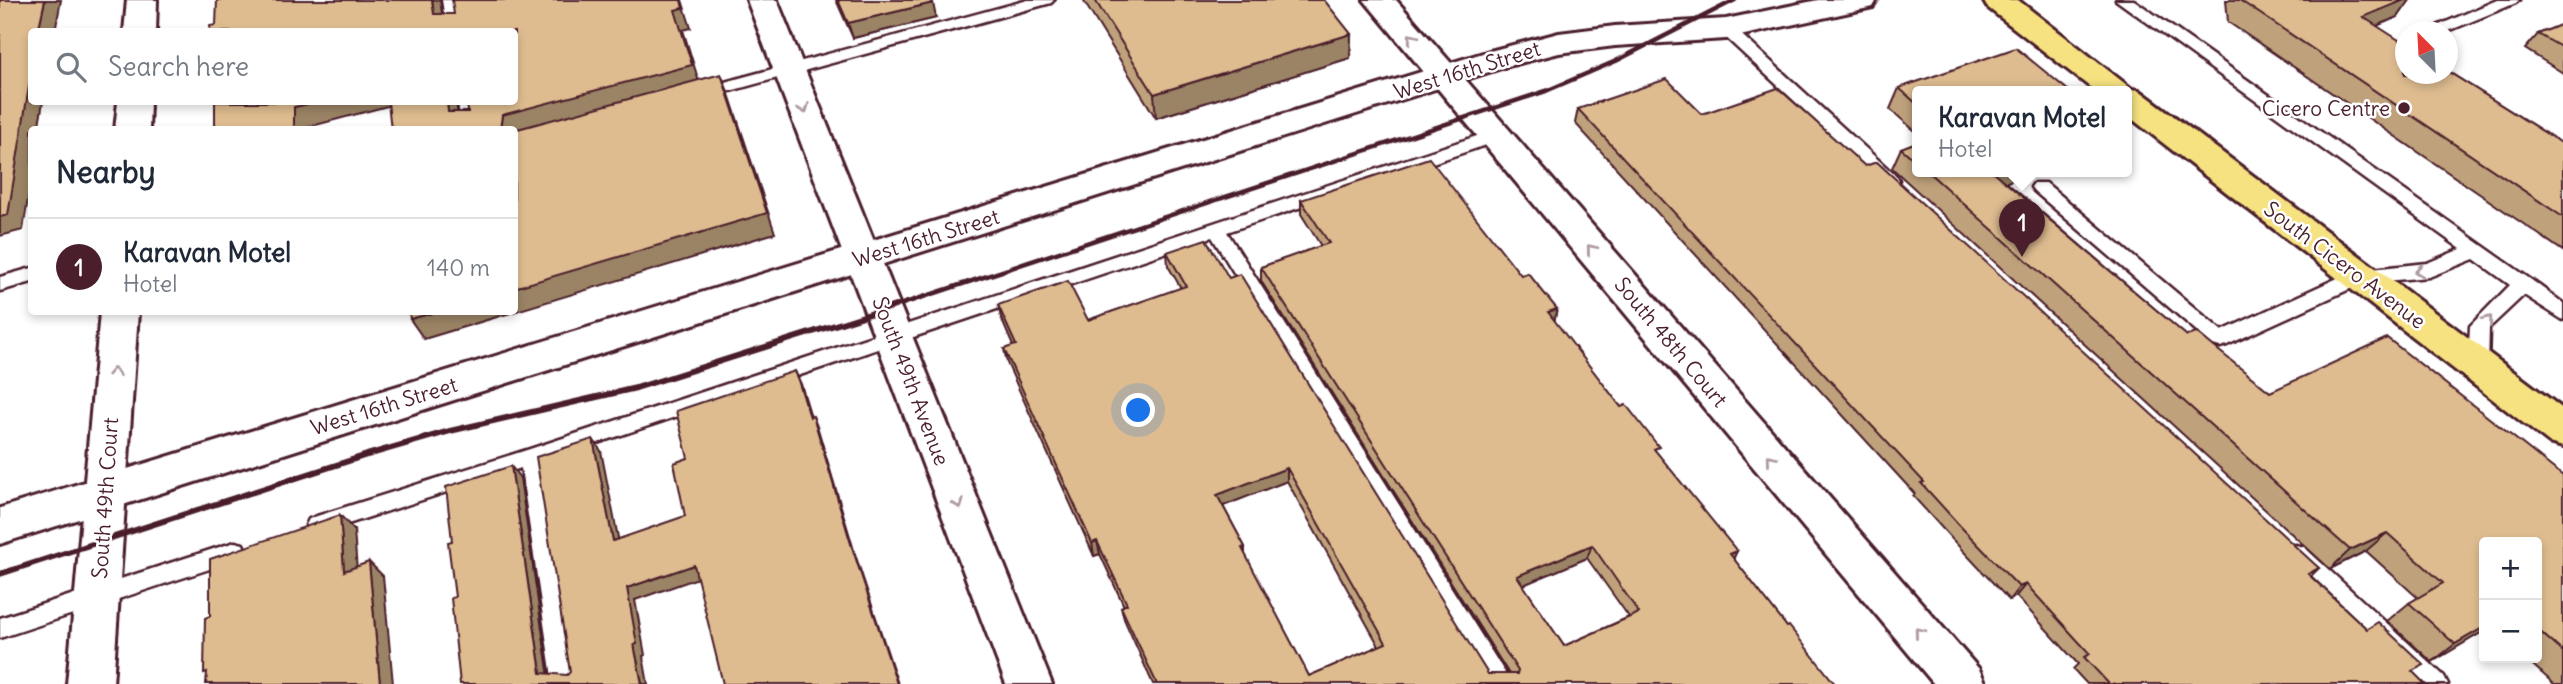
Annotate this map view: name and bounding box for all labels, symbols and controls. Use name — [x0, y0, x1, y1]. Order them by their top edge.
north arrow — [2395, 21, 2458, 84]
search box — [28, 28, 518, 105]
one-way arrow — [1408, 33, 1420, 46]
street label: West 16th Street — [1390, 35, 1544, 105]
icon: search — [52, 48, 90, 86]
text: Search here — [108, 50, 249, 83]
popup — [1912, 86, 2132, 177]
place label: Cicero Centre — [2262, 95, 2390, 122]
marker: Cicero Centre — [2396, 100, 2412, 116]
text: Karavan Motel — [1938, 101, 2106, 134]
one-way arrow — [796, 103, 810, 115]
text: Hotel — [1938, 134, 1992, 163]
text: Nearby — [56, 153, 156, 191]
street label: South Cicero Avenue — [2259, 195, 2431, 335]
pin: 1 — [1999, 199, 2045, 257]
street label: West 16th Street — [849, 203, 1003, 273]
text: Karavan Motel — [123, 236, 291, 269]
one-way arrow — [1587, 244, 1599, 257]
text: 1 — [74, 253, 84, 282]
text: 140 m — [427, 253, 490, 282]
one-way arrow — [2413, 263, 2425, 278]
text: Hotel — [123, 269, 177, 298]
street label: South 48th Court — [1609, 271, 1733, 413]
street label: South 49th Avenue — [866, 293, 956, 469]
one-way arrow — [2479, 315, 2492, 327]
one-way arrow — [106, 366, 121, 377]
street label: West 16th Street — [307, 371, 461, 441]
your location — [1121, 393, 1155, 427]
street label: South 49th Court — [86, 416, 124, 580]
one-way arrow — [1767, 454, 1779, 467]
one-way arrow — [950, 497, 964, 509]
map controls — [2479, 537, 2542, 663]
button: + — [2479, 537, 2542, 600]
button: − — [2479, 600, 2542, 663]
one-way arrow — [1914, 627, 1927, 640]

